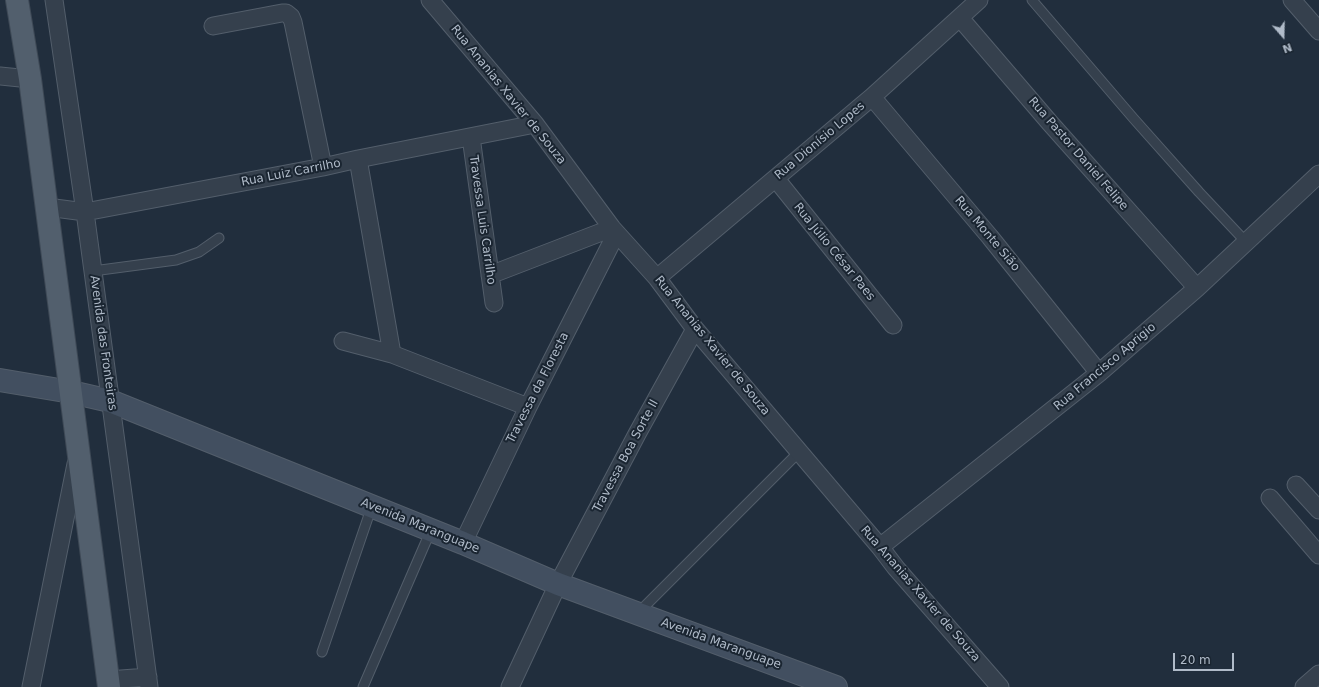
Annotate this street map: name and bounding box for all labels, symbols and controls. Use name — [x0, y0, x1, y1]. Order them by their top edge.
north arrow — [1263, 16, 1303, 56]
street label: Rua Ananias Xavier de Souza — [447, 22, 569, 168]
text: N — [1281, 40, 1294, 55]
street label: Rua Pastor Daniel Felipe — [1025, 95, 1131, 213]
street label: Rua Dionísio Lopes — [772, 99, 868, 183]
street label: Travessa Luis Carrilho — [466, 154, 498, 286]
street label: Rua Luiz Carrilho — [240, 156, 342, 190]
street label: Rua Monte Sião — [951, 194, 1023, 274]
street label: Rua Júlio César Paes — [790, 200, 878, 304]
street label: Rua Ananias Xavier de Souza — [651, 273, 773, 419]
street label: Avenida das Fronteiras — [86, 274, 120, 412]
street label: Rua Francisco Aprigio — [1051, 320, 1159, 414]
street label: Travessa da Floresta — [504, 330, 572, 446]
street label: Travessa Boa Sorte II — [590, 397, 662, 515]
street label: Avenida Maranguape — [358, 496, 482, 556]
street label: Rua Ananias Xavier de Souza — [857, 523, 983, 665]
street label: Avenida Maranguape — [659, 616, 783, 672]
scale bar — [1175, 645, 1236, 671]
text: 20 m — [1180, 653, 1211, 667]

